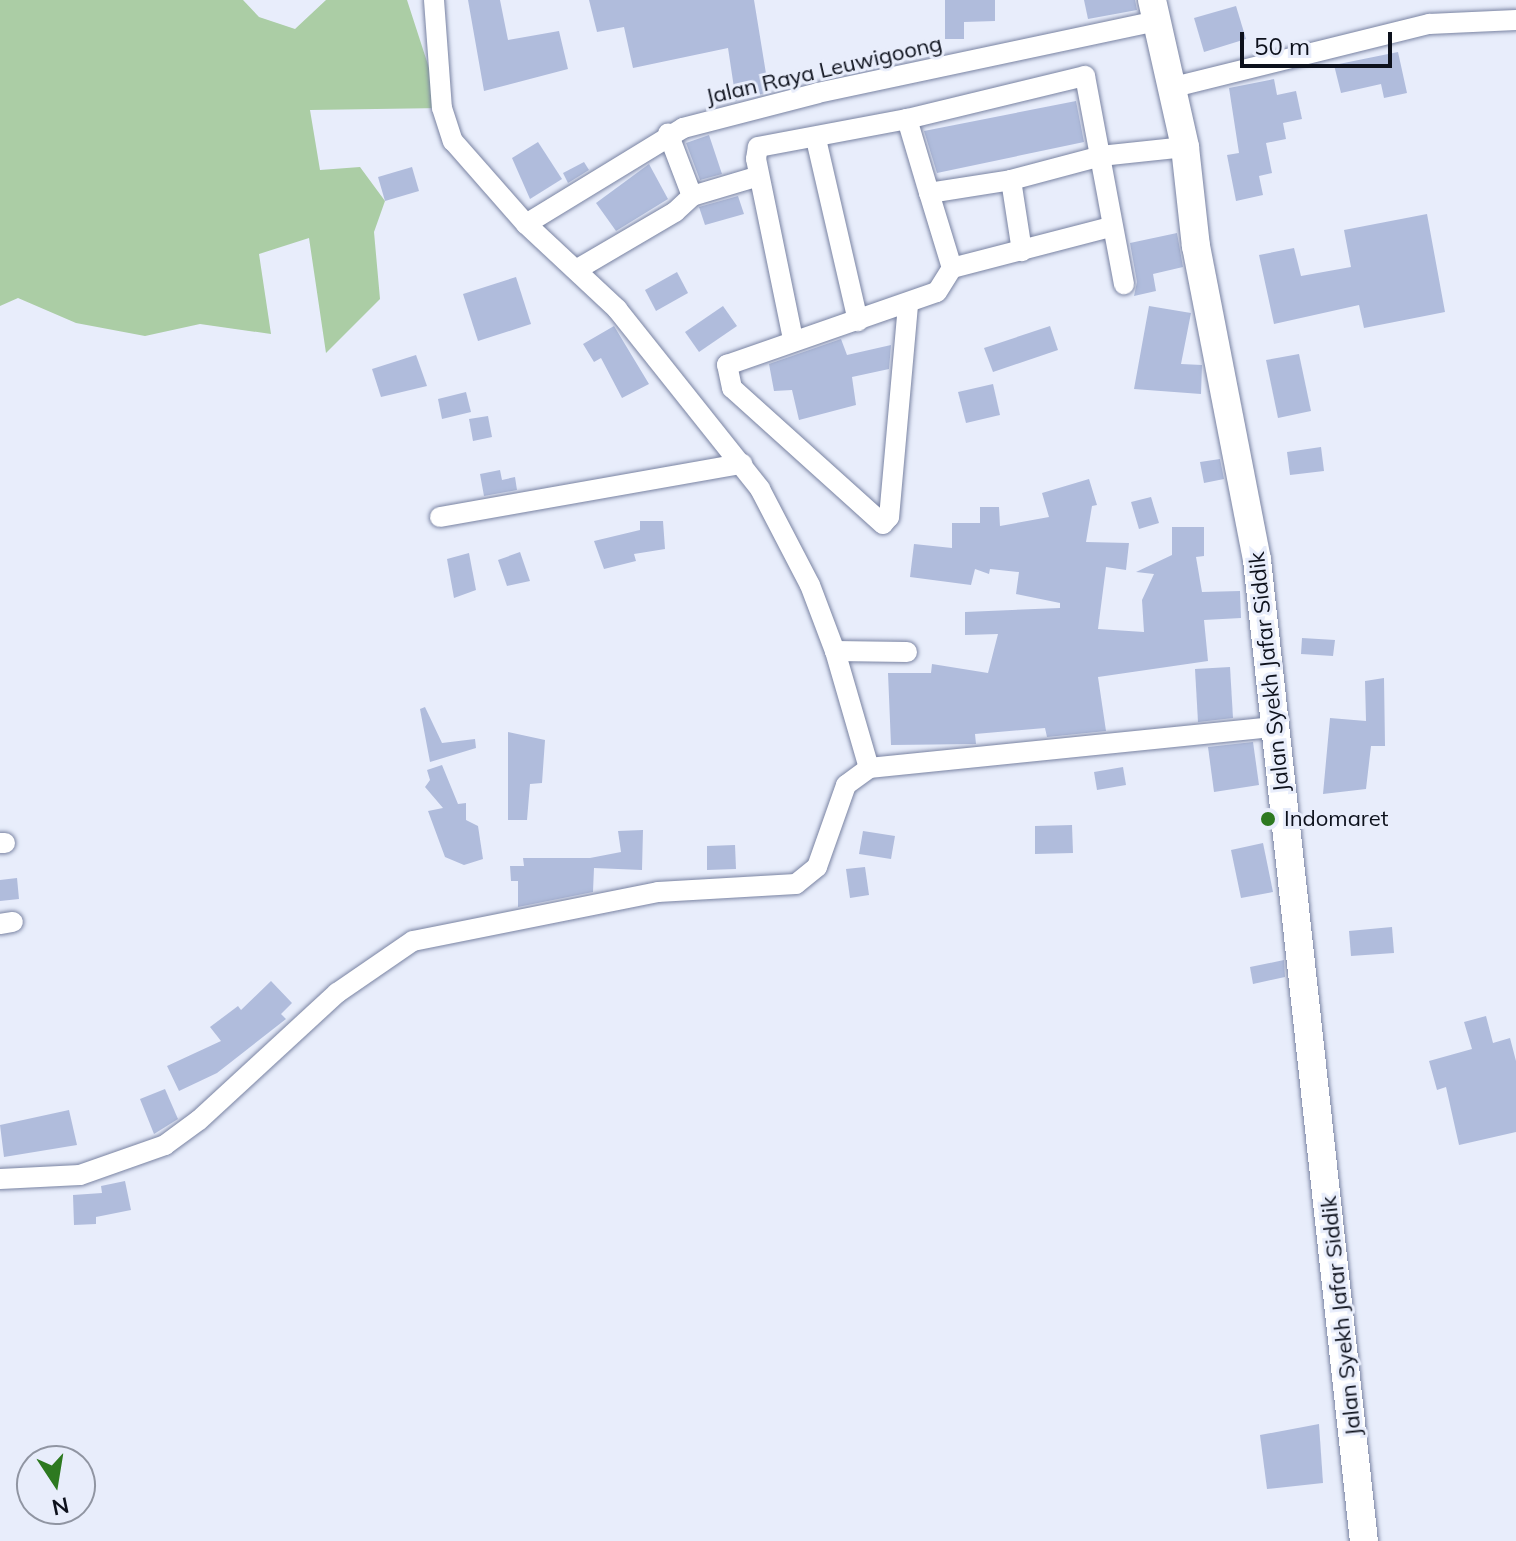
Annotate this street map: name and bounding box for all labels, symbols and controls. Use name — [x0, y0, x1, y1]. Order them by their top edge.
scale bar — [1244, 16, 1396, 66]
street label: Jalan Raya Leuwigoong — [703, 30, 945, 110]
text: 50 m — [1254, 31, 1310, 61]
street label: Jalan Syekh Jafar Siddik — [1243, 551, 1295, 793]
place label: Indomaret — [1284, 806, 1388, 832]
marker: Indomaret — [1259, 810, 1277, 828]
street label: Jalan Syekh Jafar Siddik — [1315, 1195, 1367, 1437]
north arrow — [16, 1445, 96, 1525]
text: N — [50, 1491, 72, 1522]

